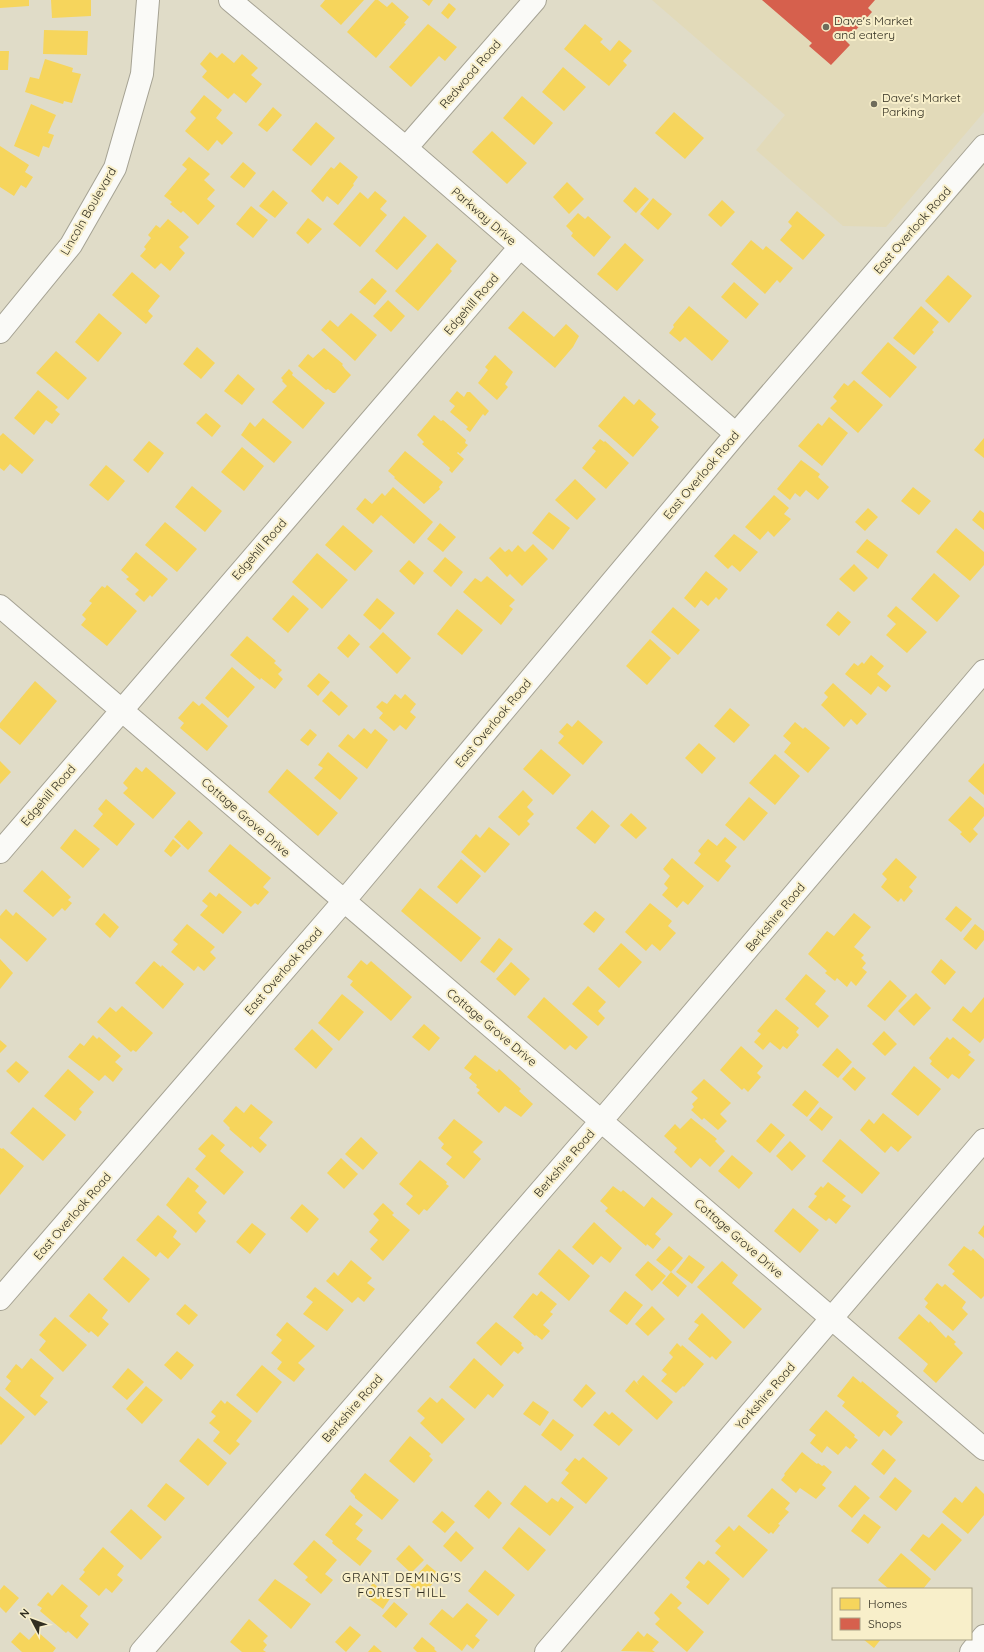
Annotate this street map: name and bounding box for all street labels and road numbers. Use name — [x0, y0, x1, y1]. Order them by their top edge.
street label: Redwood Road — [436, 37, 504, 111]
street label: Lincoln Boulevard — [57, 164, 119, 258]
street label: East Overlook Road — [870, 183, 954, 277]
street label: Parkway Drive — [449, 184, 520, 248]
street label: Edgehill Road — [440, 270, 502, 338]
street label: East Overlook Road — [660, 428, 742, 522]
street label: Edgehill Road — [228, 515, 290, 583]
street label: East Overlook Road — [452, 676, 534, 770]
street label: Edgehill Road — [17, 761, 79, 829]
street label: Cottage Grove Drive — [198, 774, 294, 860]
street label: Berkshire Road — [742, 880, 808, 954]
street label: East Overlook Road — [241, 924, 325, 1018]
street label: Cottage Grove Drive — [444, 985, 540, 1069]
street label: Berkshire Road — [531, 1126, 597, 1200]
street label: East Overlook Road — [30, 1169, 114, 1263]
street label: Cottage Grove Drive — [691, 1195, 787, 1281]
street label: Yorkshire Road — [732, 1360, 798, 1432]
street label: Berkshire Road — [319, 1371, 385, 1445]

